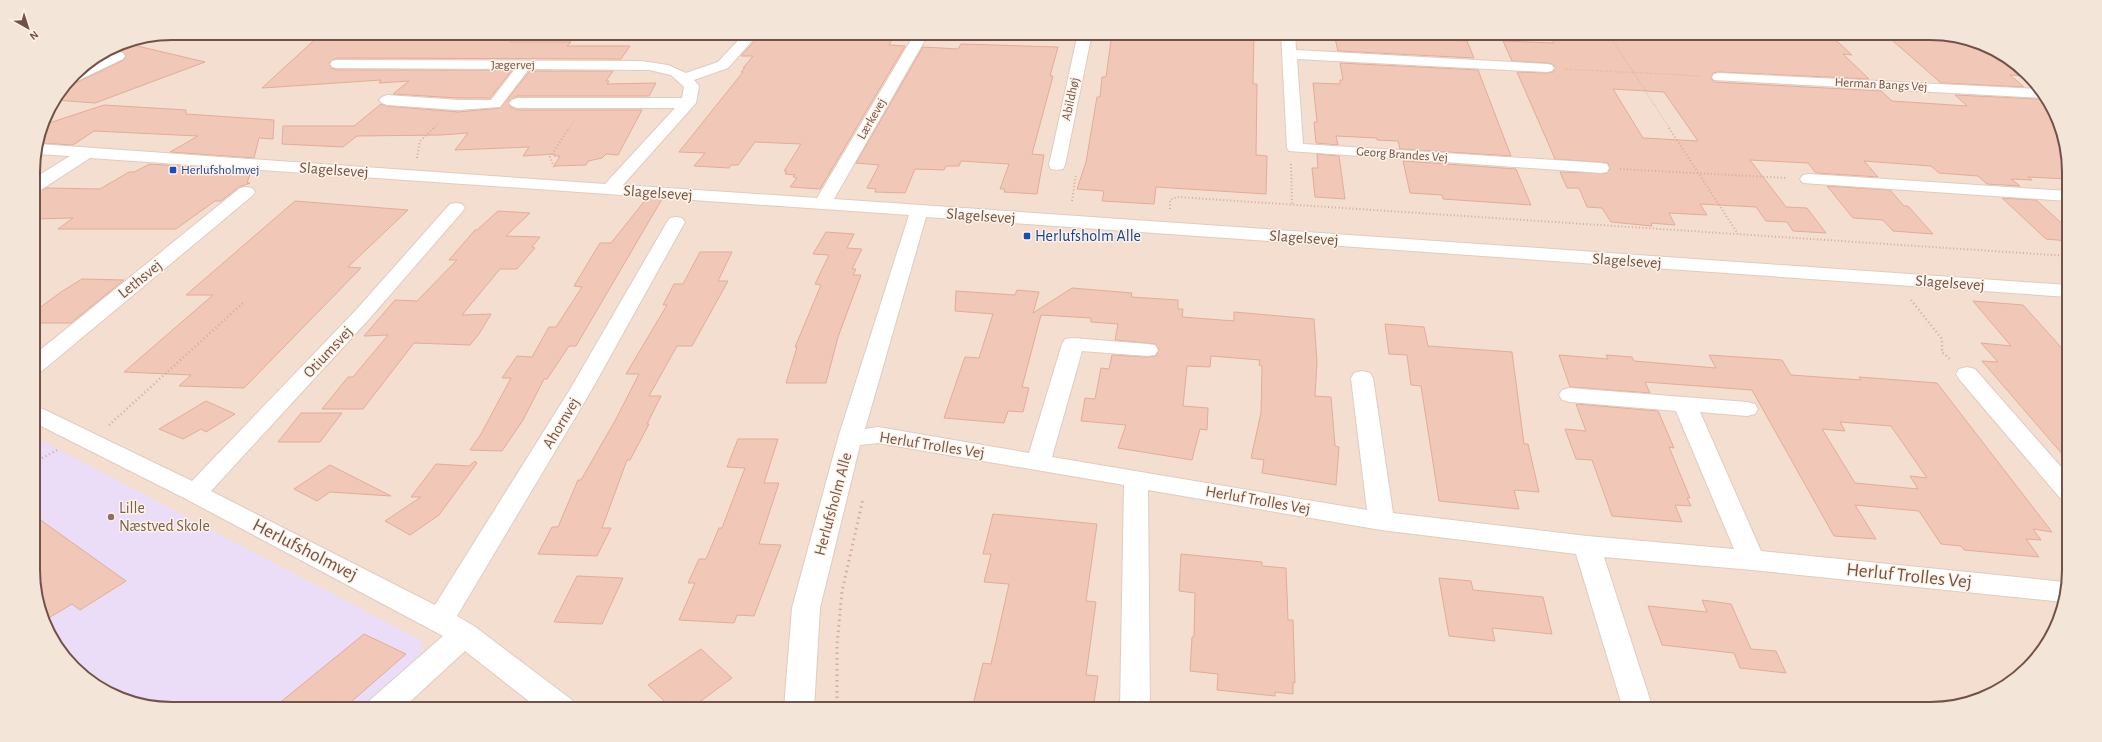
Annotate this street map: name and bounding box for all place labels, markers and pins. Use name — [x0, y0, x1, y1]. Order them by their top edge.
place label: Herlufsholmvej — [181, 164, 260, 177]
marker: Herlufsholmvej — [168, 165, 178, 175]
place label: Herlufsholm Alle — [1035, 228, 1141, 244]
marker: Herlufsholm Alle — [1022, 231, 1032, 241]
place label: Lille Næstved Skole — [119, 500, 210, 534]
marker: Lille Næstved Skole — [106, 512, 116, 522]

